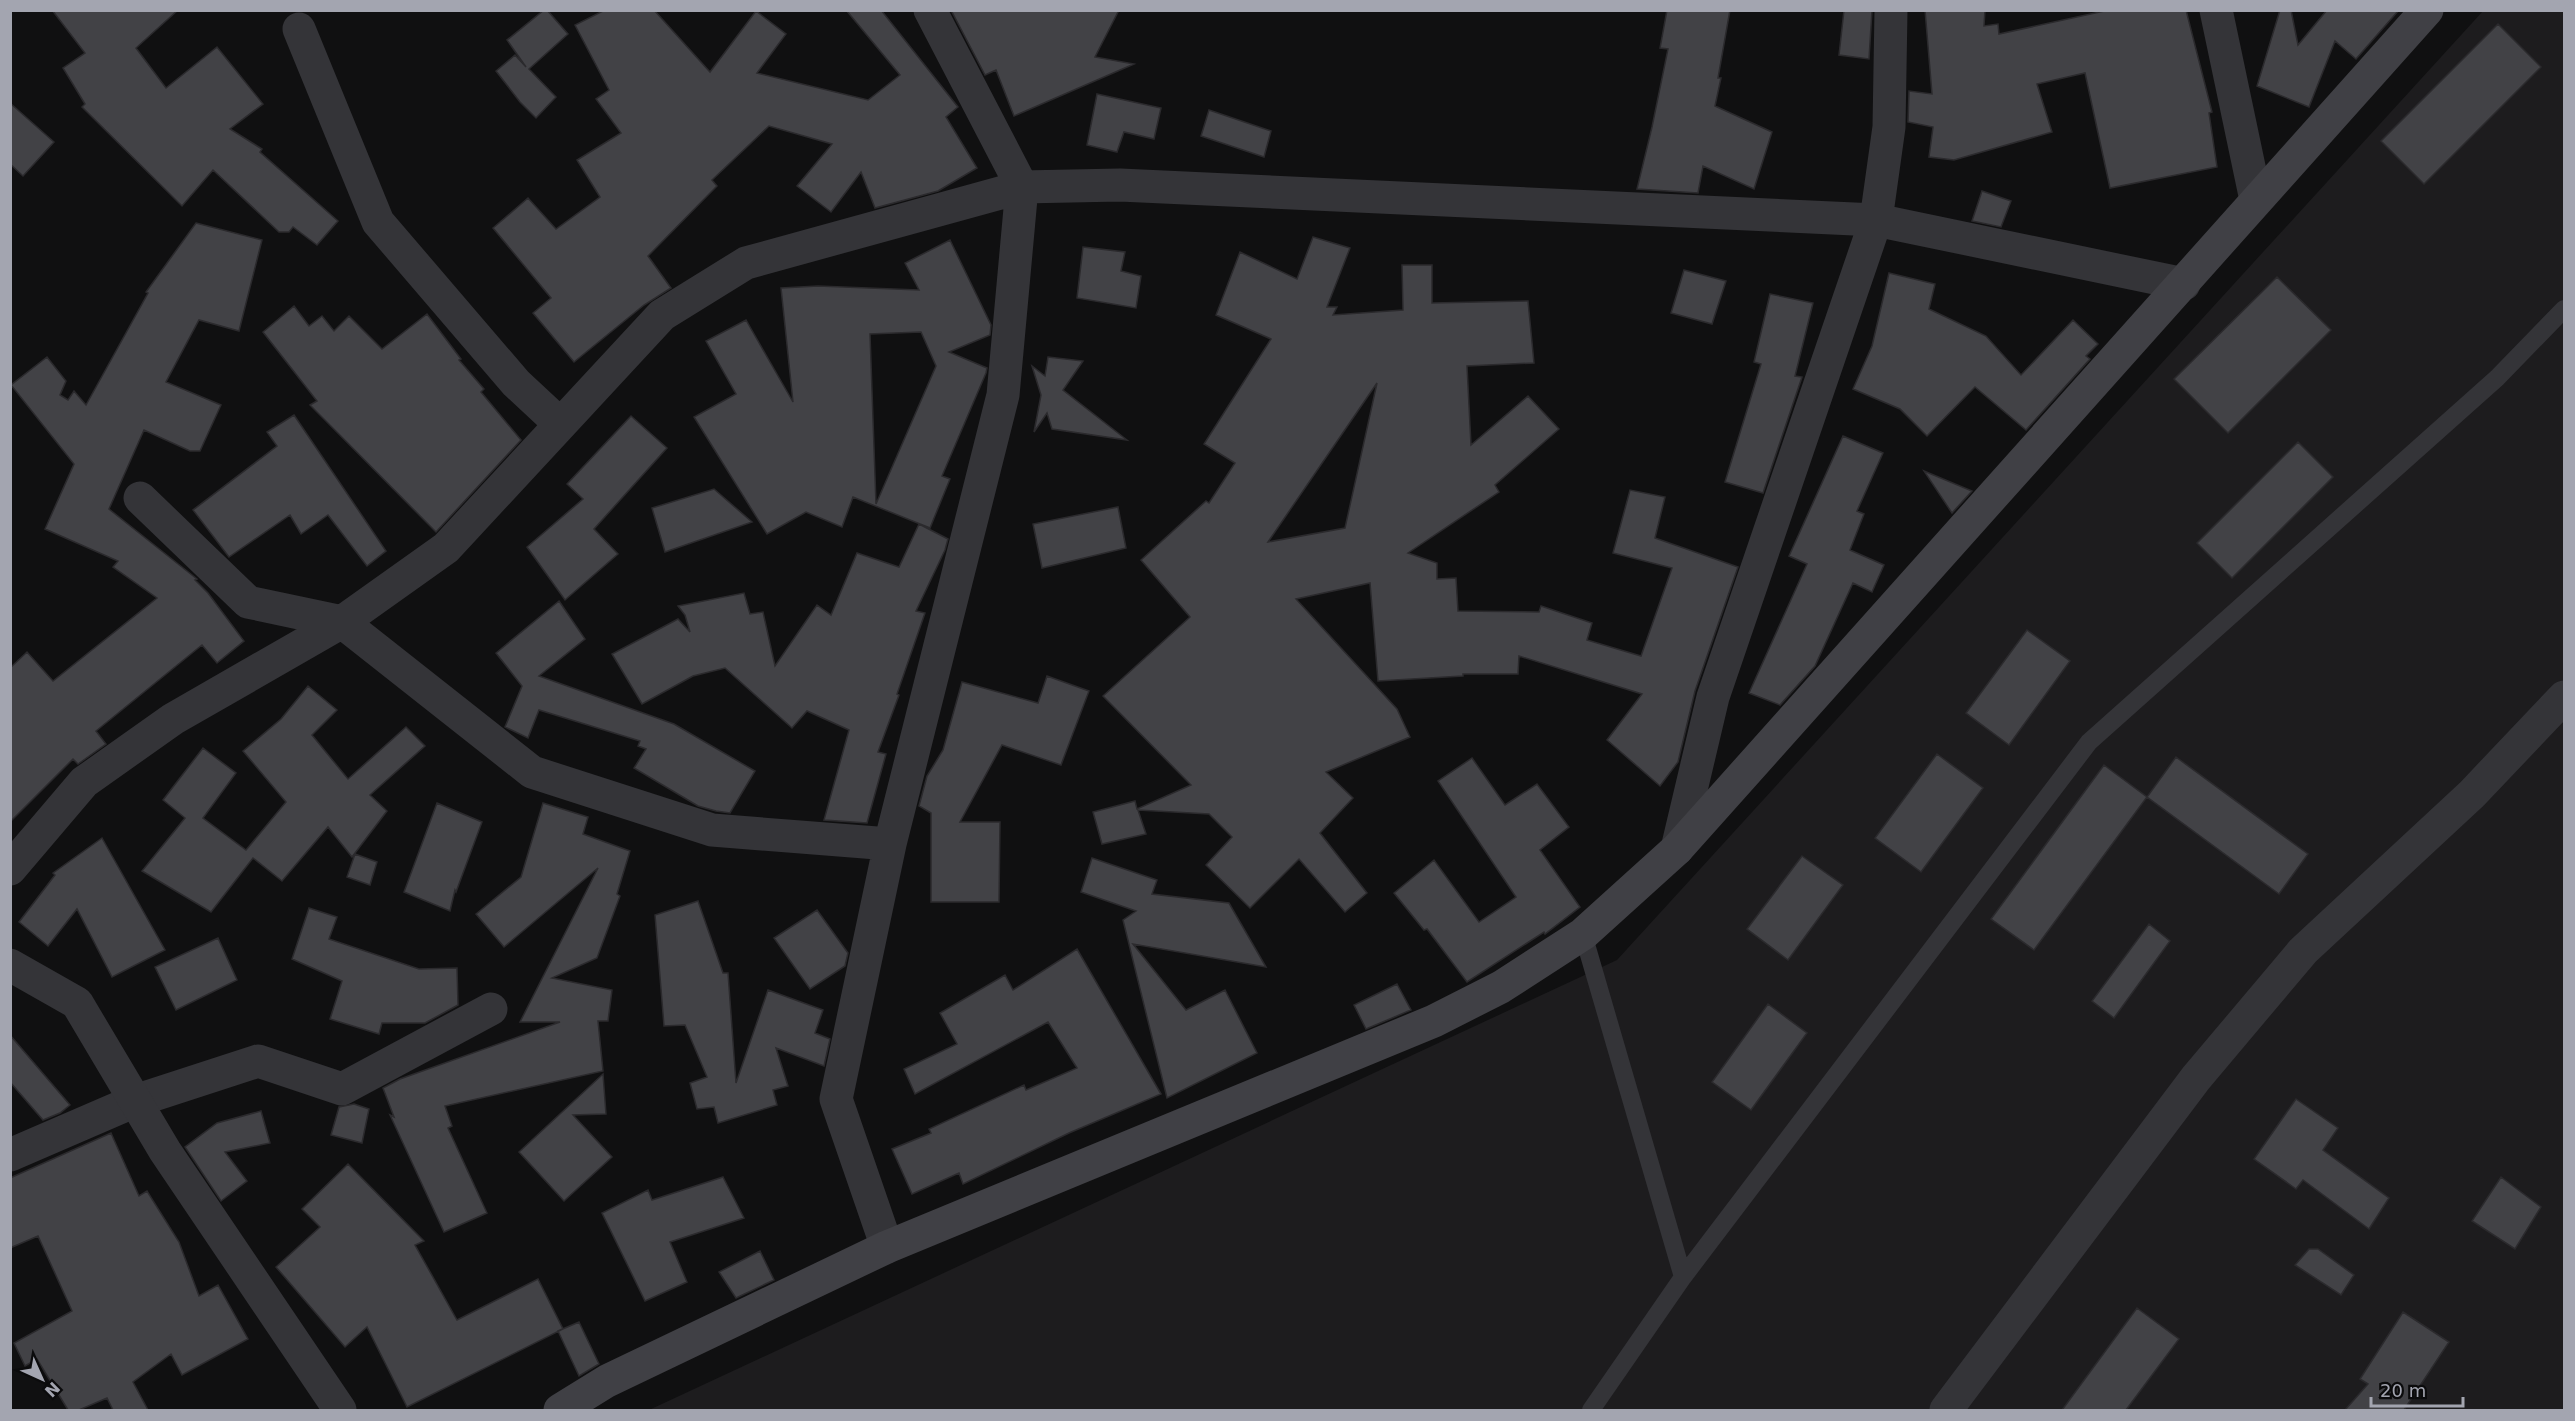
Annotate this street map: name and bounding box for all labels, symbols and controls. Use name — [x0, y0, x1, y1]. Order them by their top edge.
north arrow — [12, 1349, 72, 1409]
scale bar — [2371, 1370, 2462, 1408]
text: N — [41, 1378, 64, 1401]
text: 20 m — [2380, 1380, 2426, 1401]

